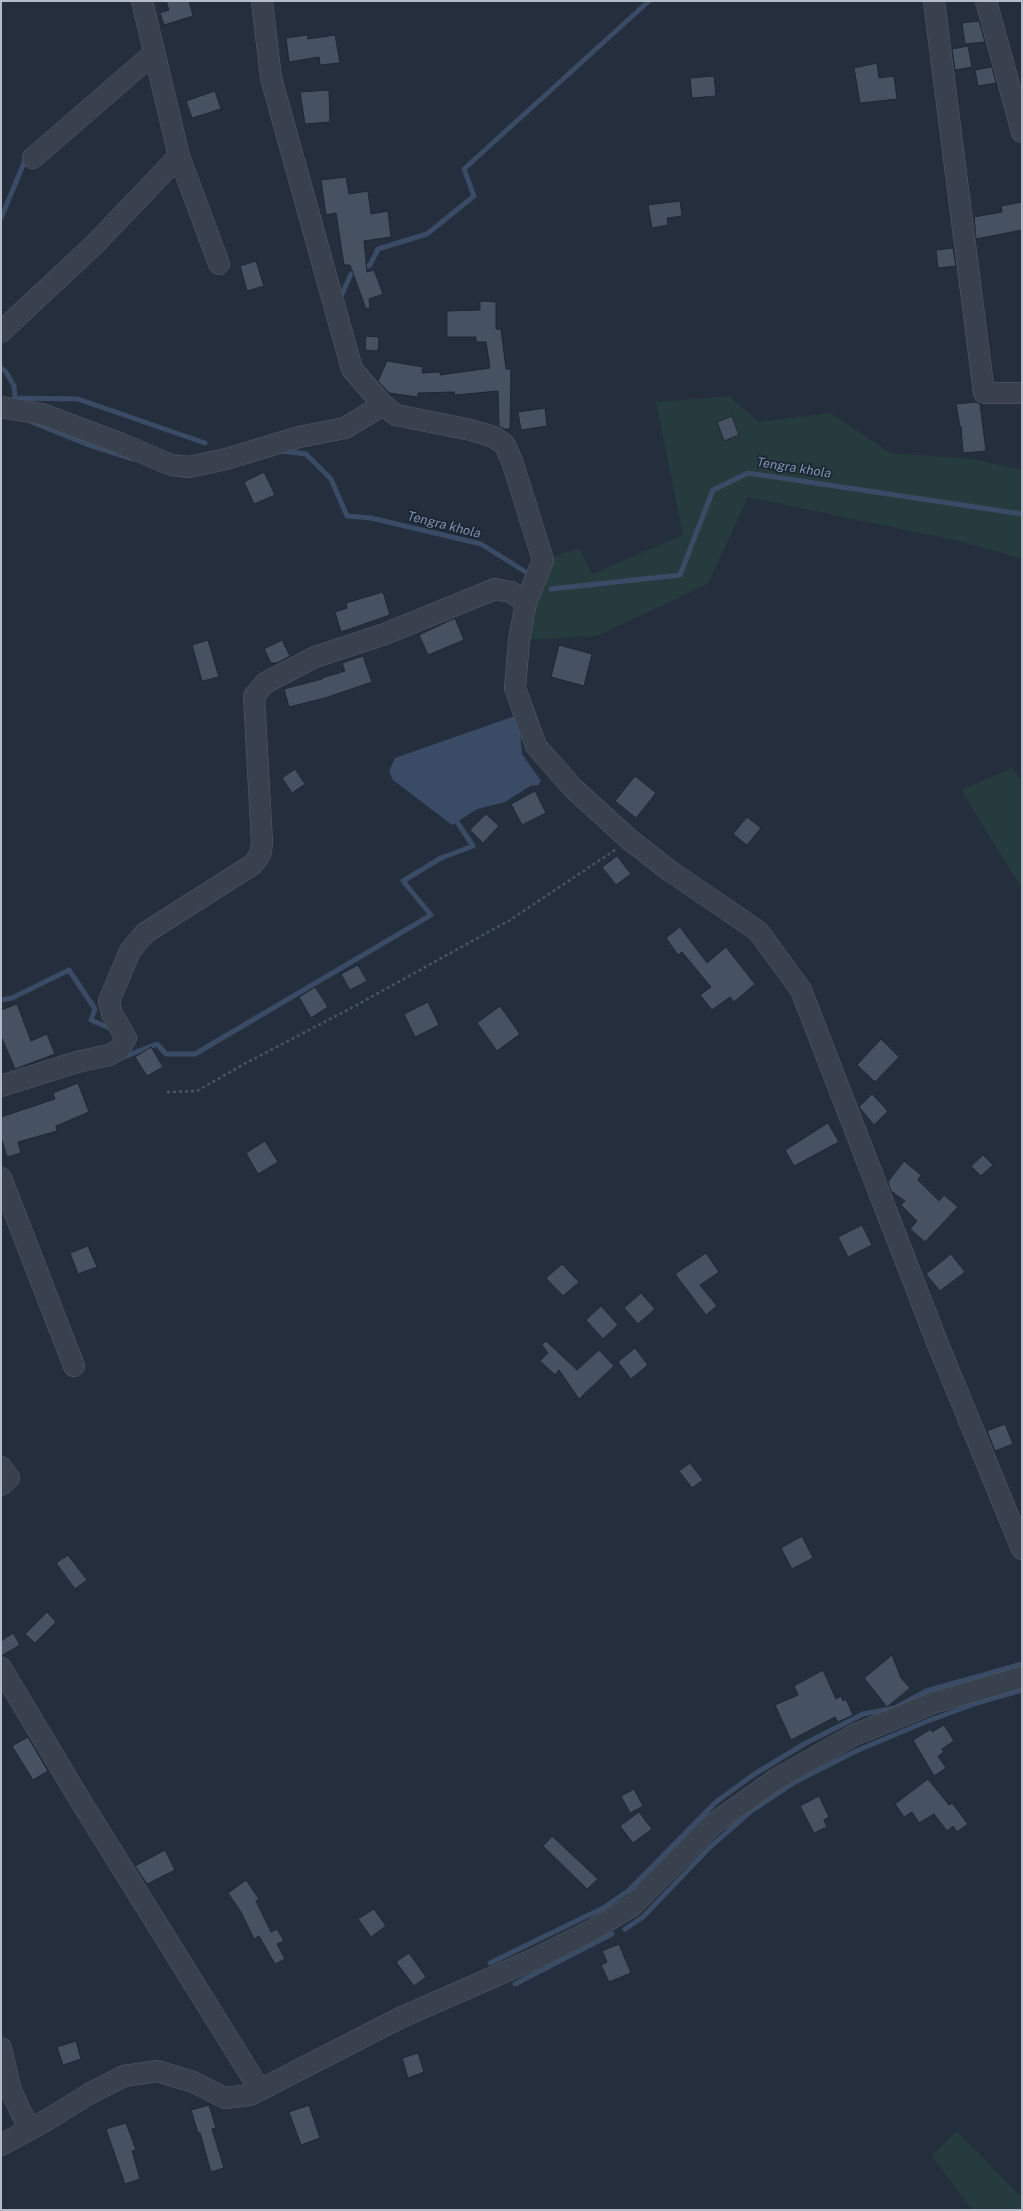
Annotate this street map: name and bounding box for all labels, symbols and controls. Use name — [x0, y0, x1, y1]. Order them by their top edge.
water label: Tengra khola — [756, 454, 832, 482]
water label: Tengra khola — [406, 508, 482, 542]

